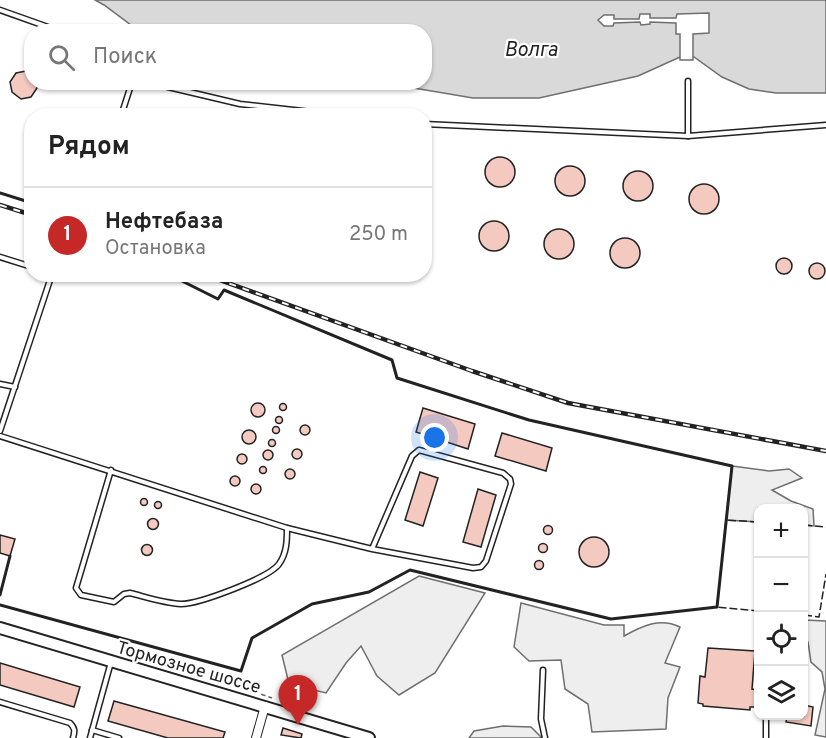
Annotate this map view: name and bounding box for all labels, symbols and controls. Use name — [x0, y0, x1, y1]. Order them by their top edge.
search box — [24, 24, 432, 90]
water label: Волга — [504, 38, 558, 64]
icon: search — [45, 41, 78, 74]
text: Поиск — [93, 44, 157, 71]
text: Рядом — [48, 131, 130, 164]
text: Нефтебаза — [105, 209, 223, 236]
text: 1 — [64, 222, 72, 248]
text: 250 m — [349, 222, 408, 248]
text: Остановка — [105, 236, 206, 262]
your location — [420, 423, 449, 452]
map controls — [754, 504, 808, 720]
button: + — [754, 504, 808, 558]
button: − — [754, 558, 808, 612]
button: locate — [754, 612, 808, 666]
street label: Тормозное шоссе — [114, 637, 263, 700]
button: layers — [754, 666, 808, 720]
pin: 1 — [278, 676, 318, 725]

